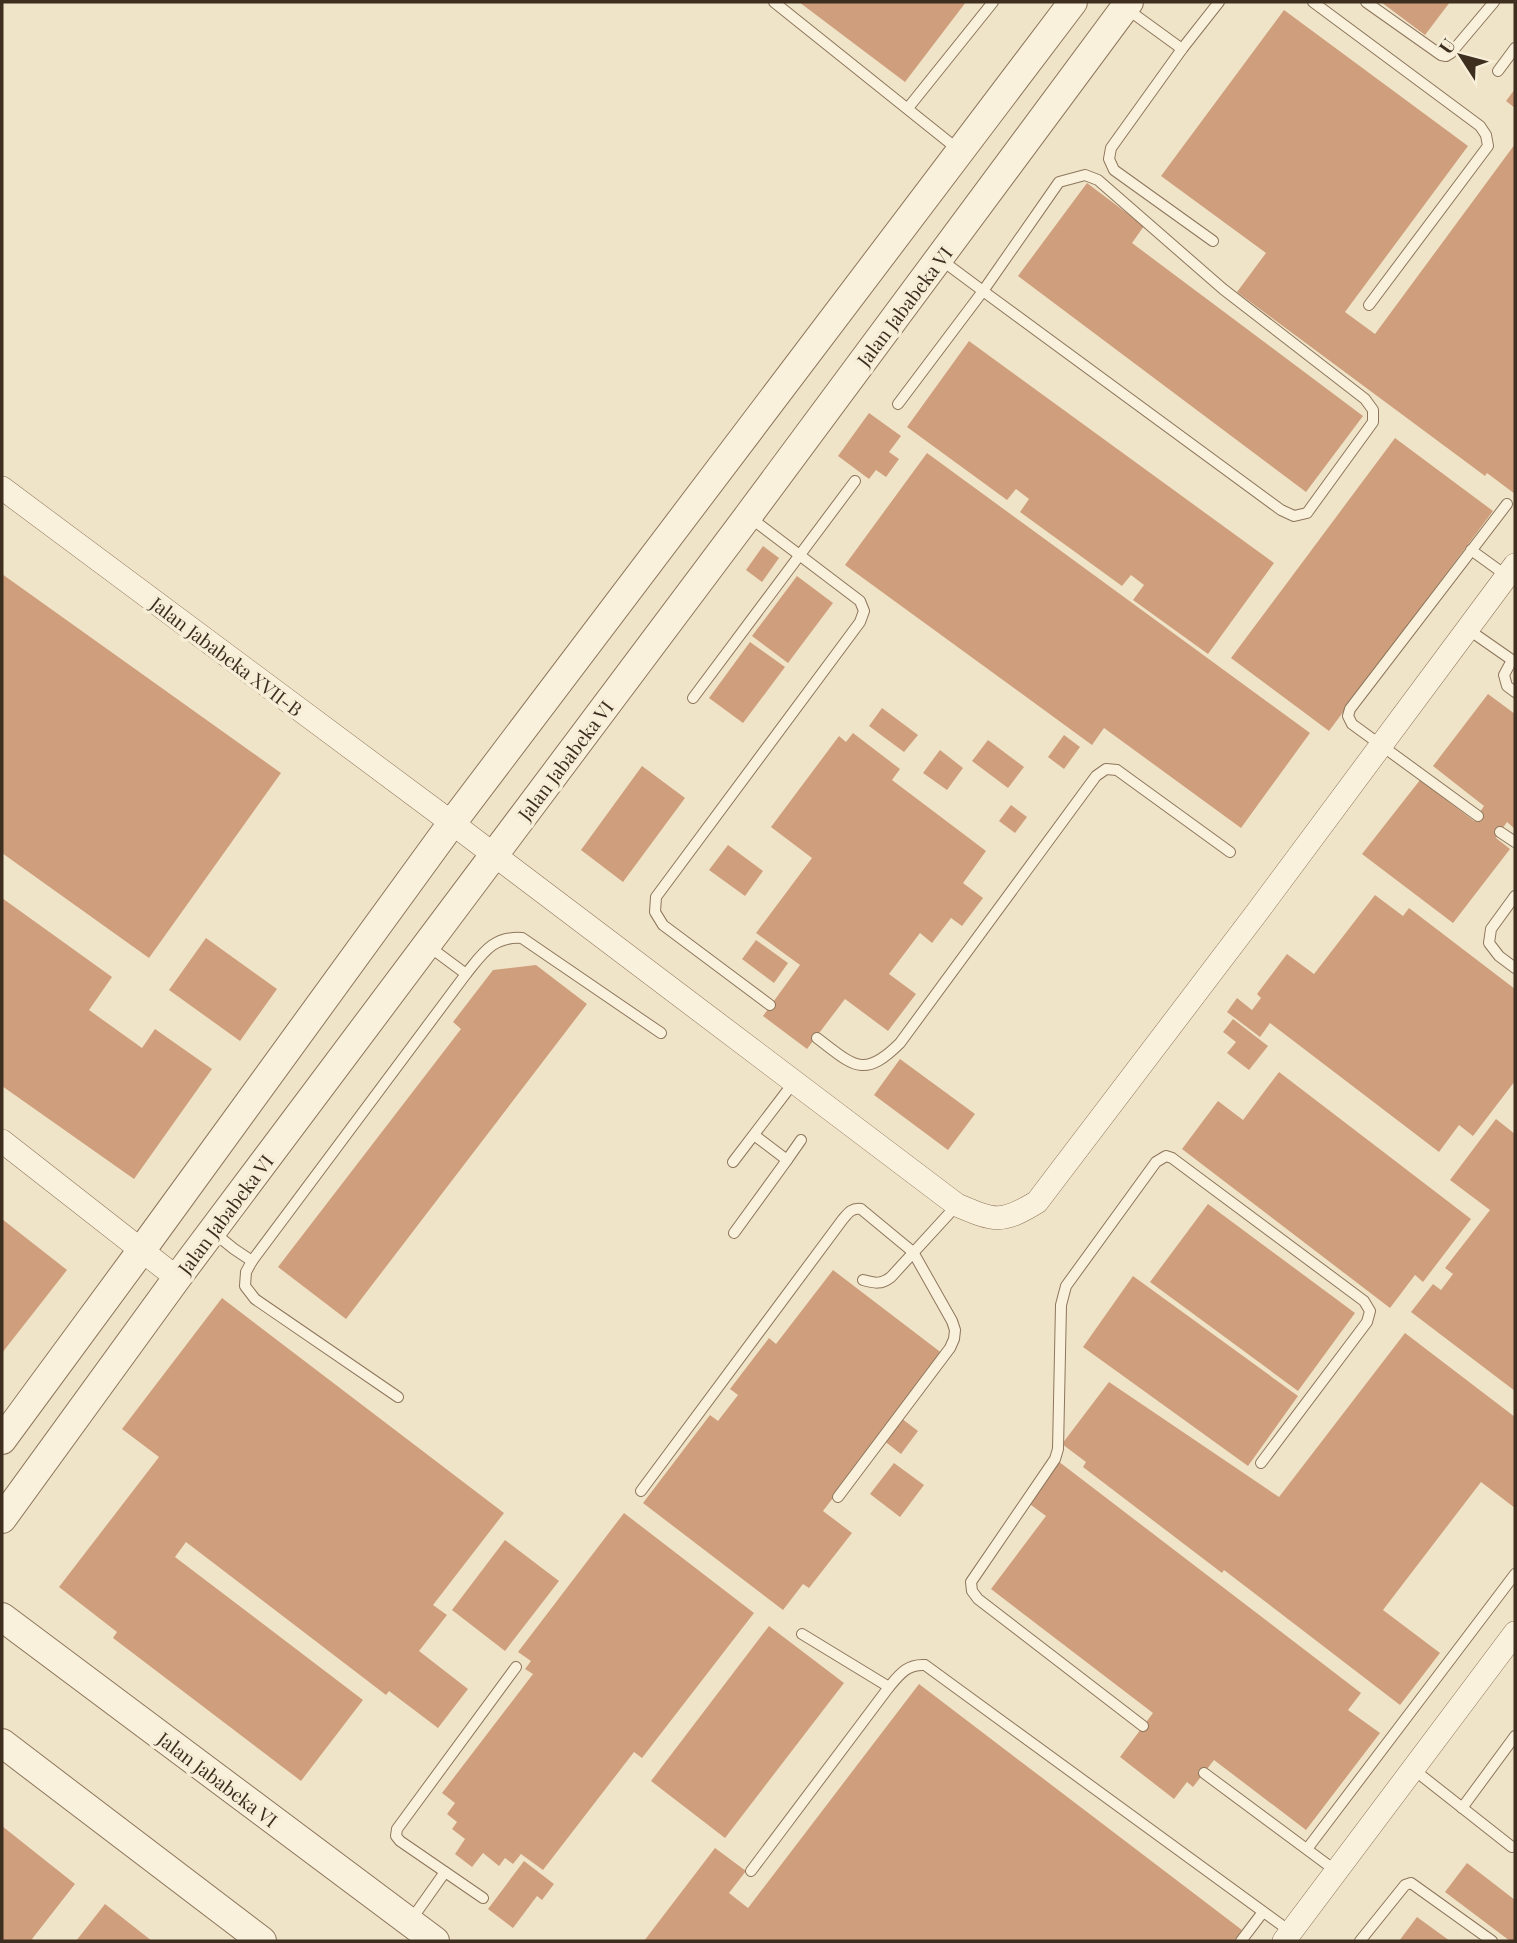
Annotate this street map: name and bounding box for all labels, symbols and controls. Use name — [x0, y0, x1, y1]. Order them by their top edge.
north arrow — [1426, 21, 1496, 91]
text: U — [1432, 32, 1461, 58]
street label: Jalan Jababeka VI — [850, 241, 958, 372]
street label: Jalan Jababeka XVII-B — [145, 590, 308, 722]
street label: Jalan Jababeka VI — [511, 695, 619, 826]
street label: Jalan Jababeka VI — [171, 1149, 279, 1280]
street label: Jalan Jababeka VI — [152, 1725, 283, 1833]

